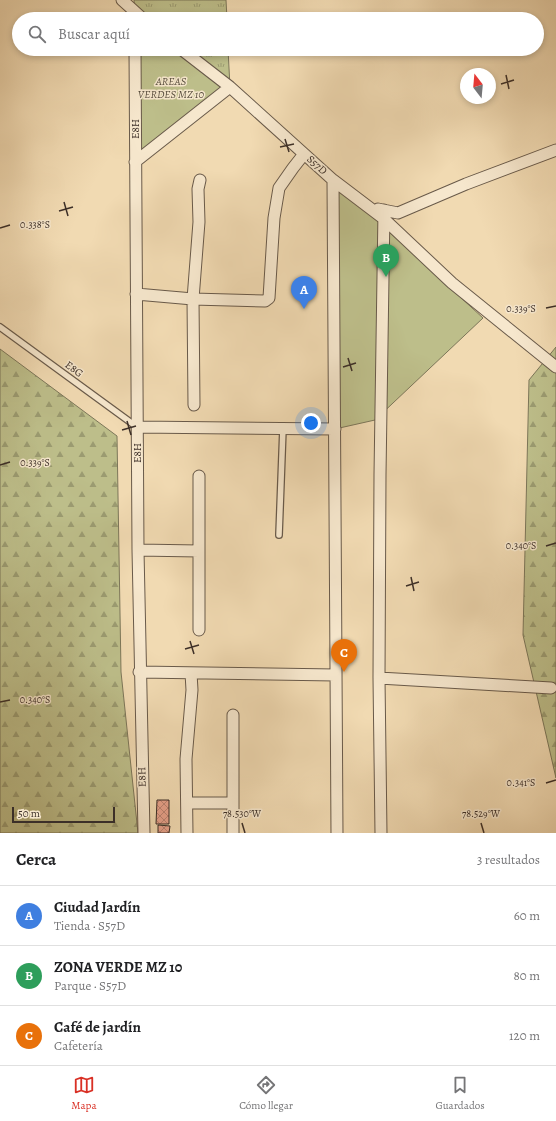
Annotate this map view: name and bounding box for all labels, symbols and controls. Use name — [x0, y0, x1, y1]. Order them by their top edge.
search box — [12, 12, 544, 56]
icon: search — [26, 23, 48, 45]
text: Buscar aquí — [58, 24, 130, 44]
north arrow — [460, 68, 496, 104]
park label: AREAS VERDES MZ 10 — [138, 74, 205, 102]
street label: E8H — [128, 119, 143, 139]
street label: S57D — [303, 152, 331, 178]
text: 0.338°S — [20, 218, 50, 231]
pin: B — [373, 244, 399, 277]
pin: A — [291, 276, 317, 309]
text: 0.339°S — [506, 302, 536, 315]
street label: E8G — [62, 357, 86, 381]
your location — [301, 413, 321, 433]
street label: E8H — [130, 443, 145, 463]
text: 0.339°S — [20, 456, 50, 469]
text: 0.340°S — [506, 539, 536, 552]
pin: C — [331, 639, 357, 672]
text: 0.340°S — [20, 693, 50, 706]
street label: E8H — [134, 767, 150, 787]
text: 0.341°S — [507, 776, 535, 789]
scale bar — [12, 805, 115, 824]
text: 50 m — [18, 806, 40, 821]
text: 78.530°W — [223, 807, 262, 820]
text: 78.529°W — [462, 807, 501, 820]
text: Cerca — [16, 848, 56, 871]
text: 3 resultados — [477, 851, 540, 868]
text: Ciudad Jardín — [54, 897, 140, 917]
text: A — [25, 907, 33, 924]
text: 60 m — [514, 907, 540, 924]
text: Tienda · S57D — [54, 917, 125, 934]
text: ZONA VERDE MZ 10 — [54, 957, 182, 977]
text: B — [25, 967, 33, 984]
text: 80 m — [513, 967, 540, 984]
text: Parque · S57D — [54, 977, 126, 994]
text: Café de jardín — [54, 1017, 141, 1037]
text: C — [25, 1027, 33, 1044]
text: 120 m — [509, 1027, 540, 1044]
text: Cafetería — [54, 1037, 103, 1054]
tab: Mapa — [71, 1074, 97, 1113]
tab: Cómo llegar — [239, 1074, 293, 1113]
tab: Guardados — [436, 1074, 485, 1113]

